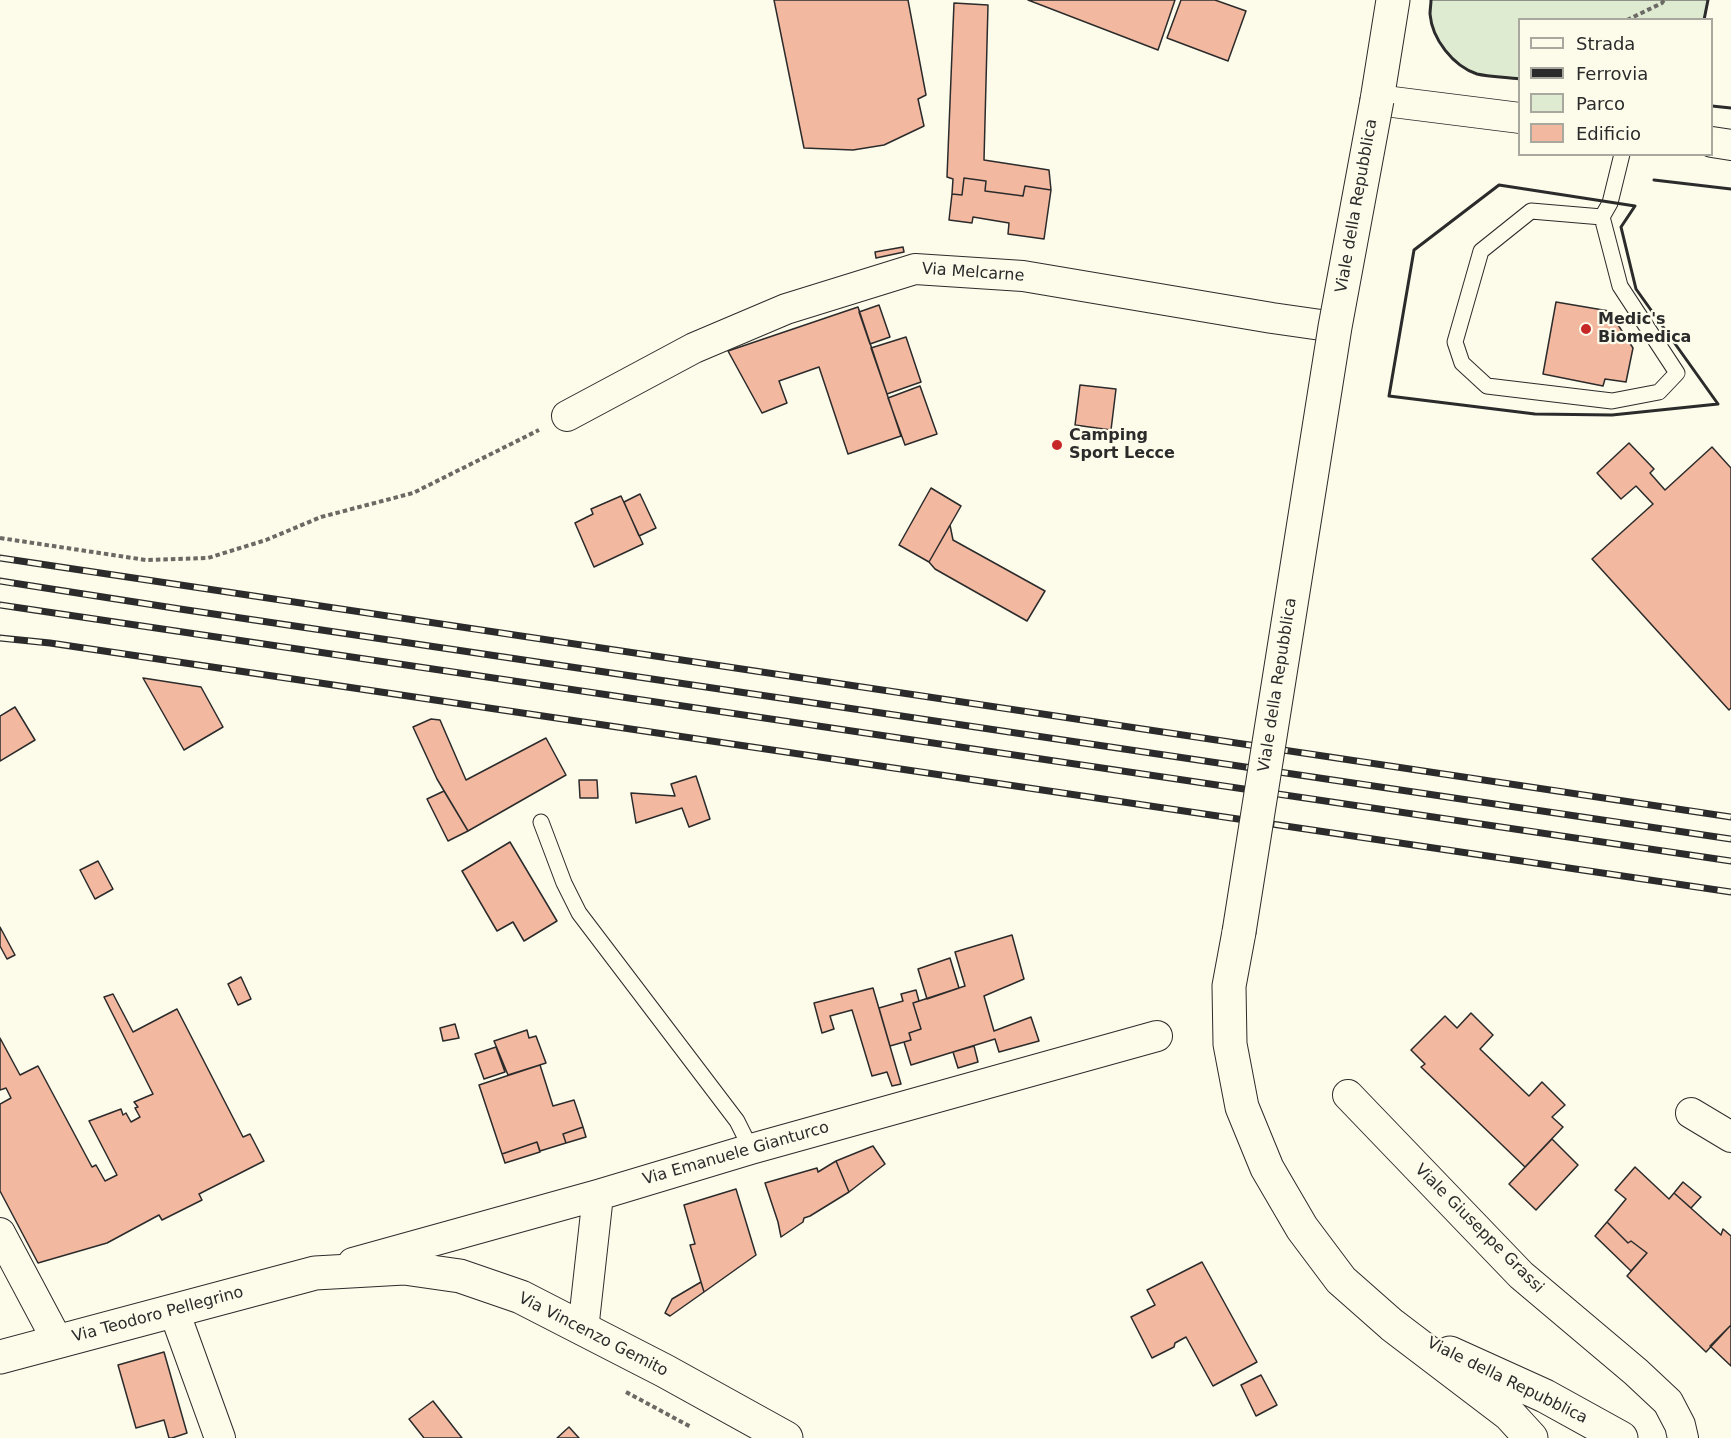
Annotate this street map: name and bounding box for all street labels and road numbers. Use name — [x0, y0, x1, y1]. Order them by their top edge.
street label: Viale della Repubblica — [1332, 118, 1382, 294]
street label: Via Melcarne — [921, 260, 1025, 286]
street label: Viale della Repubblica — [1255, 596, 1301, 774]
street label: Via Emanuele Gianturco — [641, 1118, 831, 1190]
street label: Viale Giuseppe Grassi — [1411, 1161, 1547, 1297]
street label: Via Teodoro Pellegrino — [70, 1283, 246, 1347]
street label: Via Vincenzo Gemito — [515, 1289, 671, 1381]
street label: Viale della Repubblica — [1424, 1334, 1590, 1428]

